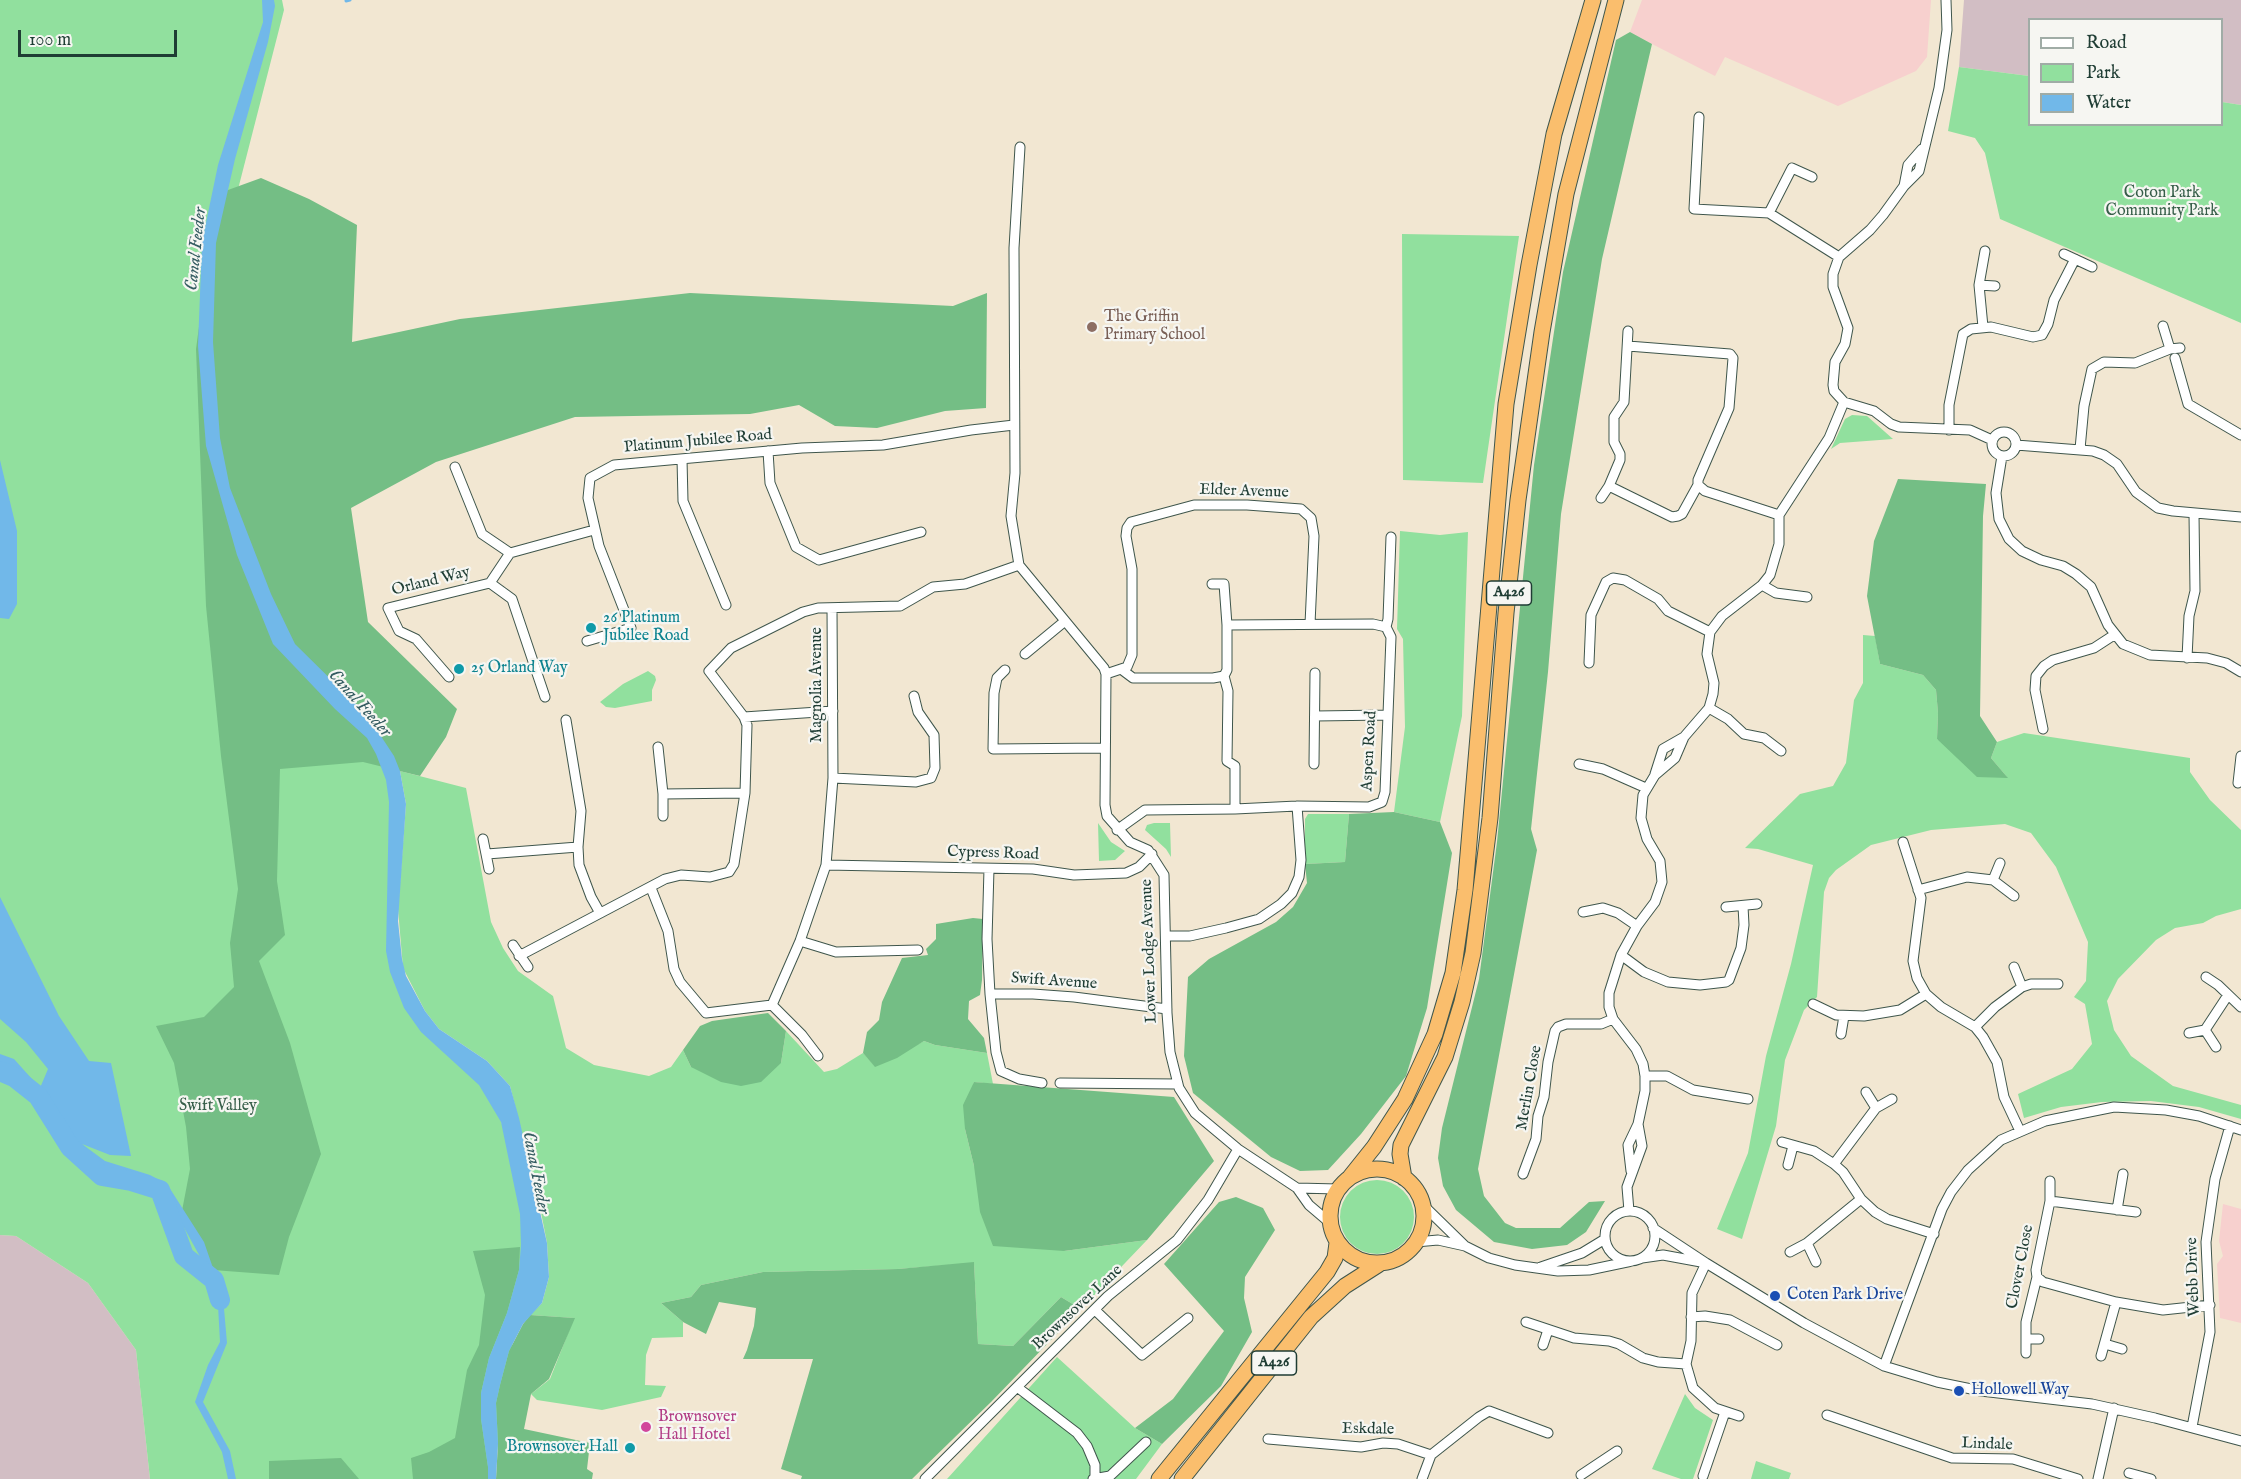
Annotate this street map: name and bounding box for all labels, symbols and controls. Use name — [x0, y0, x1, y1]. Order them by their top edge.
scale bar — [21, 18, 180, 56]
legend — [2028, 18, 2223, 126]
text: 100 m — [29, 29, 71, 52]
text: Road — [2086, 32, 2127, 55]
text: Park — [2086, 62, 2120, 85]
text: Water — [2086, 92, 2131, 115]
park label: Coton Park Community Park — [2105, 184, 2219, 222]
water label: Canal Feeder — [182, 206, 212, 292]
place label: The Griffin Primary School — [1104, 308, 1205, 346]
marker: The Griffin Primary School — [1085, 320, 1099, 334]
street label: Platinum Jubilee Road — [623, 426, 773, 458]
street label: Elder Avenue — [1199, 481, 1289, 503]
street label: Orland Way — [390, 563, 472, 601]
road number: A426 — [1486, 581, 1532, 605]
place label: 26 Platinum Jubilee Road — [603, 609, 689, 647]
marker: 26 Platinum Jubilee Road — [584, 621, 598, 635]
street label: Magnolia Avenue — [808, 627, 828, 743]
place label: 25 Orland Way — [471, 659, 568, 679]
marker: 25 Orland Way — [452, 662, 466, 676]
water label: Canal Feeder — [323, 666, 395, 742]
street label: Aspen Road — [1358, 710, 1382, 792]
street label: Cypress Road — [947, 843, 1039, 865]
street label: Lower Lodge Avenue — [1138, 879, 1162, 1023]
street label: Swift Avenue — [1010, 969, 1098, 995]
street label: Merlin Close — [1513, 1044, 1547, 1132]
park label: Swift Valley — [179, 1097, 257, 1117]
water label: Canal Feeder — [516, 1130, 554, 1216]
street label: Clover Close — [2003, 1223, 2039, 1311]
street label: Webb Drive — [2183, 1237, 2205, 1317]
street label: Brownsover Lane — [1029, 1261, 1127, 1355]
place label: Coten Park Drive — [1787, 1286, 1903, 1306]
marker: Coten Park Drive — [1768, 1289, 1782, 1303]
road number: A426 — [1252, 1351, 1296, 1375]
place label: Hollowell Way — [1971, 1381, 2069, 1401]
marker: Hollowell Way — [1952, 1384, 1966, 1398]
place label: Brownsover Hall Hotel — [658, 1408, 736, 1446]
marker: Brownsover Hall Hotel — [639, 1420, 653, 1434]
street label: Eskdale — [1342, 1420, 1394, 1440]
street label: Lindale — [1961, 1435, 2013, 1455]
place label: Brownsover Hall — [507, 1438, 618, 1458]
marker: Brownsover Hall — [623, 1441, 637, 1455]

